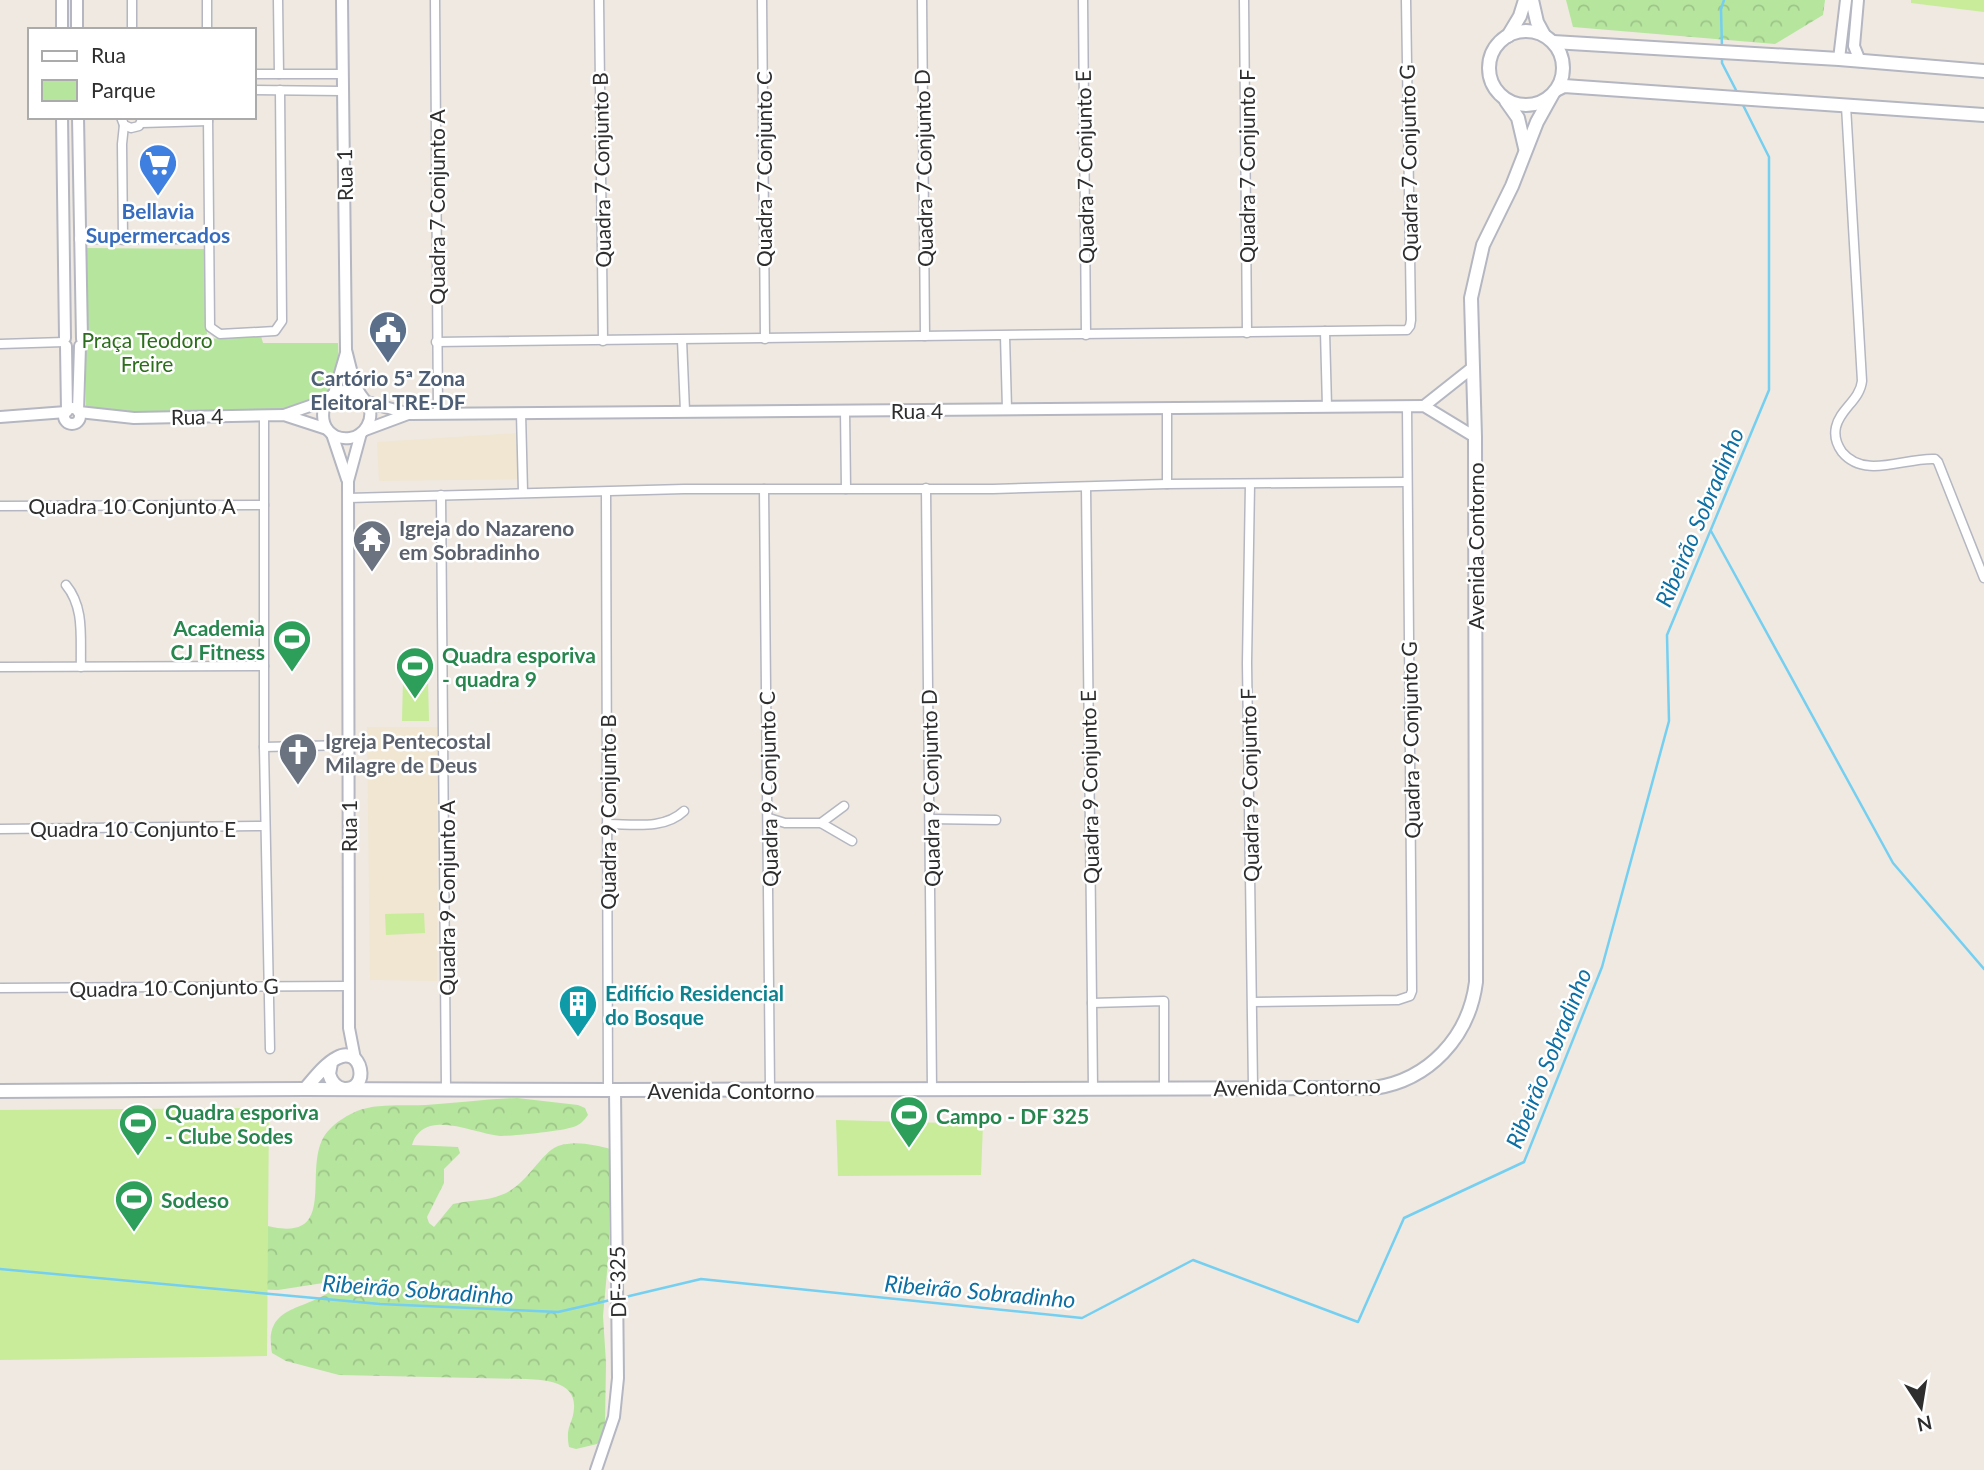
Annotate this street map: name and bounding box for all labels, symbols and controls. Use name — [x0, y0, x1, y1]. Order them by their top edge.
legend — [28, 28, 256, 119]
text: Rua — [91, 42, 126, 67]
street label: Quadra 7 Conjunto G — [1394, 64, 1422, 262]
street label: Quadra 7 Conjunto D — [909, 69, 937, 267]
street label: Quadra 7 Conjunto F — [1234, 69, 1259, 263]
street label: Quadra 7 Conjunto E — [1070, 70, 1098, 264]
street label: Quadra 7 Conjunto C — [751, 71, 776, 267]
street label: Quadra 7 Conjunto B — [587, 72, 615, 268]
text: Parque — [91, 77, 156, 102]
street label: Quadra 7 Conjunto A — [424, 109, 449, 305]
supermarket icon: Bellavia Supermercados — [137, 142, 179, 197]
street label: Rua 1 — [331, 149, 357, 201]
place label: Bellavia Supermercados — [86, 198, 230, 247]
public building icon: Cartório 5ª Zona Eleitoral TRE-DF — [367, 309, 409, 364]
park label: Praça Teodoro Freire — [81, 327, 213, 376]
place label: Cartório 5ª Zona Eleitoral TRE-DF — [310, 365, 466, 414]
street label: Rua 4 — [891, 398, 943, 423]
street label: Rua 4 — [171, 403, 223, 429]
water label: Ribeirão Sobradinho — [1649, 423, 1749, 611]
street label: Avenida Contorno — [1463, 462, 1488, 630]
street label: Quadra 10 Conjunto A — [28, 493, 237, 518]
place label: Igreja do Nazareno em Sobradinho — [399, 515, 574, 564]
temple icon: Igreja do Nazareno em Sobradinho — [351, 518, 393, 573]
place label: Academia CJ Fitness — [170, 615, 265, 664]
sports icon: Academia CJ Fitness — [271, 618, 313, 673]
street label: Quadra 9 Conjunto G — [1396, 641, 1424, 839]
place label: Quadra esporiva - quadra 9 — [442, 642, 596, 691]
sports icon: Quadra esporiva - quadra 9 — [394, 645, 436, 700]
street label: Quadra 9 Conjunto F — [1235, 688, 1263, 882]
street label: Quadra 9 Conjunto D — [916, 689, 944, 887]
street label: Quadra 9 Conjunto E — [1075, 690, 1103, 884]
street label: Quadra 9 Conjunto C — [754, 691, 782, 887]
street label: Quadra 9 Conjunto B — [595, 714, 620, 910]
place label: Igreja Pentecostal Milagre de Deus — [325, 728, 491, 777]
church icon: Igreja Pentecostal Milagre de Deus — [277, 731, 319, 786]
street label: Rua 1 — [336, 800, 361, 852]
street label: Quadra 9 Conjunto A — [434, 800, 459, 996]
street label: Quadra 10 Conjunto E — [30, 816, 236, 841]
water label: Ribeirão Sobradinho — [1499, 964, 1597, 1152]
street label: Quadra 10 Conjunto G — [69, 973, 279, 1001]
place label: Edifício Residencial do Bosque — [605, 980, 784, 1029]
building icon: Edifício Residencial do Bosque — [557, 983, 599, 1038]
street label: Avenida Contorno — [1213, 1072, 1381, 1100]
street label: Avenida Contorno — [647, 1078, 815, 1103]
sports icon: Campo - DF 325 — [888, 1094, 930, 1149]
place label: Quadra esporiva - Clube Sodes — [165, 1099, 319, 1148]
sports icon: Quadra esporiva - Clube Sodes — [117, 1102, 159, 1157]
place label: Campo - DF 325 — [936, 1103, 1089, 1128]
sports icon: Sodeso — [113, 1178, 155, 1233]
place label: Sodeso — [161, 1187, 229, 1212]
street label: DF-325 — [604, 1246, 630, 1318]
water label: Ribeirão Sobradinho — [321, 1268, 515, 1310]
water label: Ribeirão Sobradinho — [883, 1269, 1077, 1313]
north arrow — [1886, 1372, 1956, 1442]
text: N — [1915, 1411, 1934, 1437]

